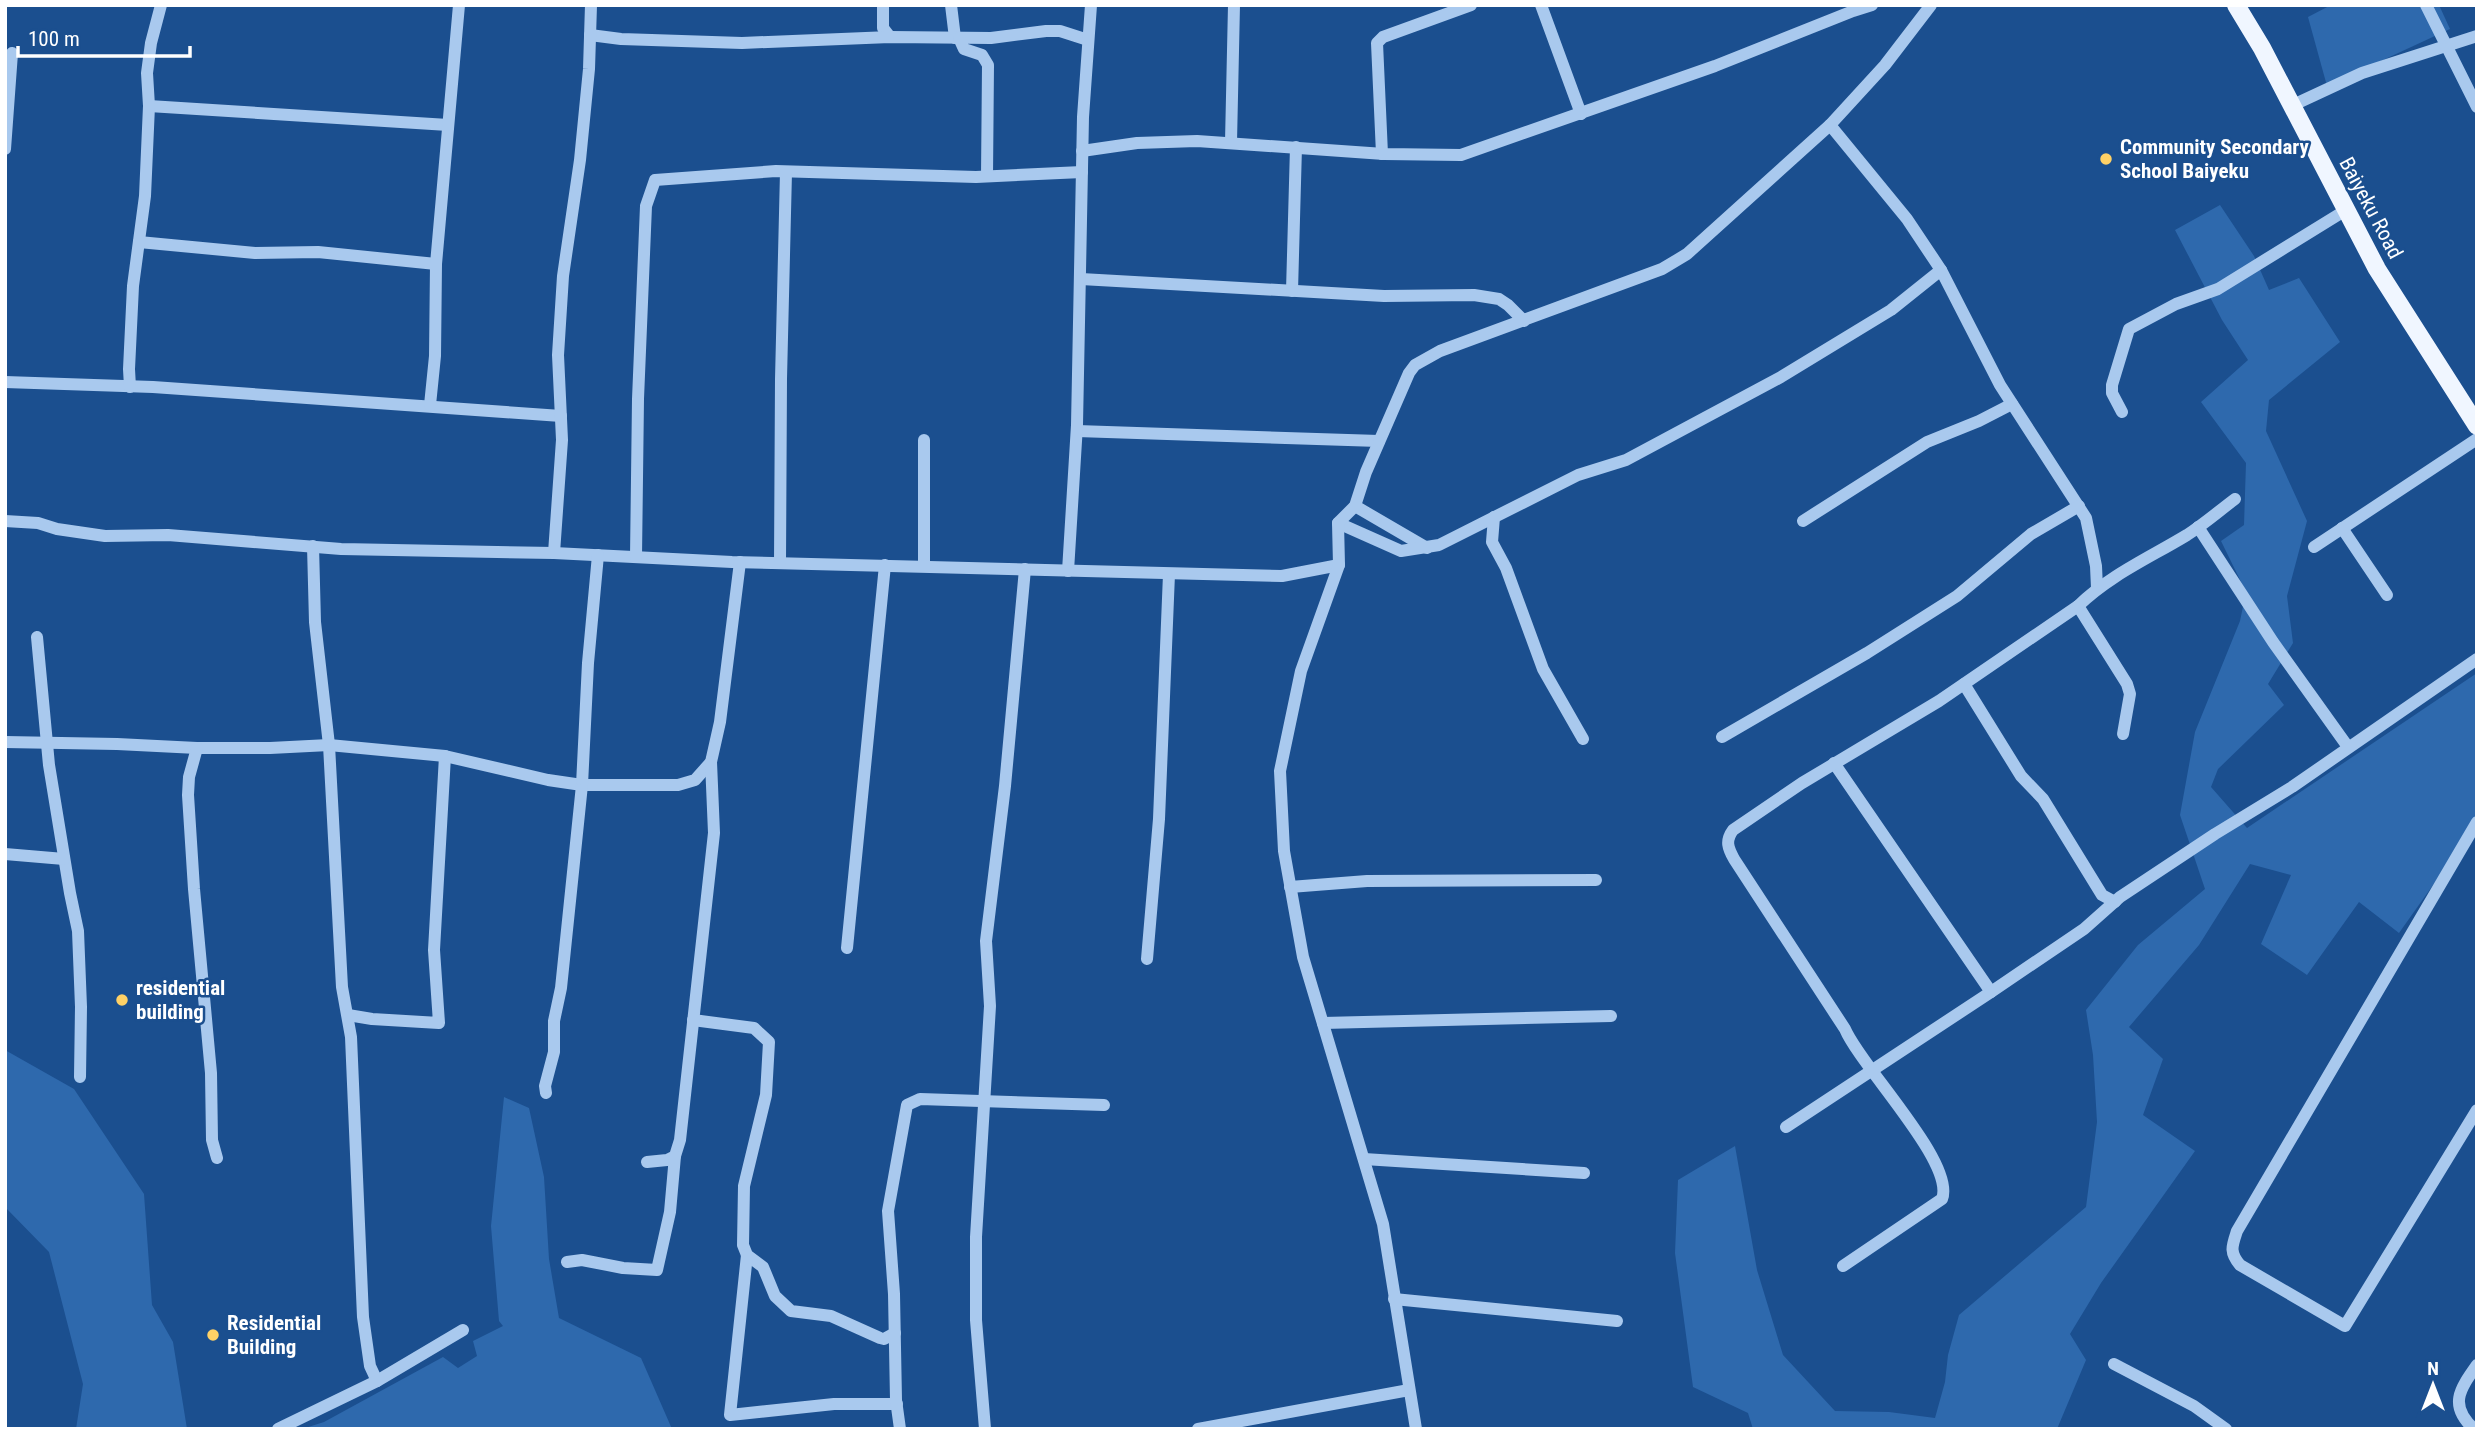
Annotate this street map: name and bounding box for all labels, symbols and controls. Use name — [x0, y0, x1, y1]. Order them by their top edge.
scale bar — [18, 14, 189, 58]
text: 100 m — [28, 27, 80, 51]
place label: Community Secondary School Baiyeku — [2120, 135, 2309, 183]
marker: Community Secondary School Baiyeku — [2098, 151, 2114, 167]
street label: Baiyeku Road — [2334, 153, 2408, 263]
place label: residential building — [136, 976, 225, 1024]
marker: residential building — [114, 992, 130, 1008]
place label: Residential Building — [227, 1311, 321, 1359]
marker: Residential Building — [205, 1327, 221, 1343]
north arrow — [2398, 1350, 2468, 1420]
text: N — [2427, 1357, 2439, 1380]

